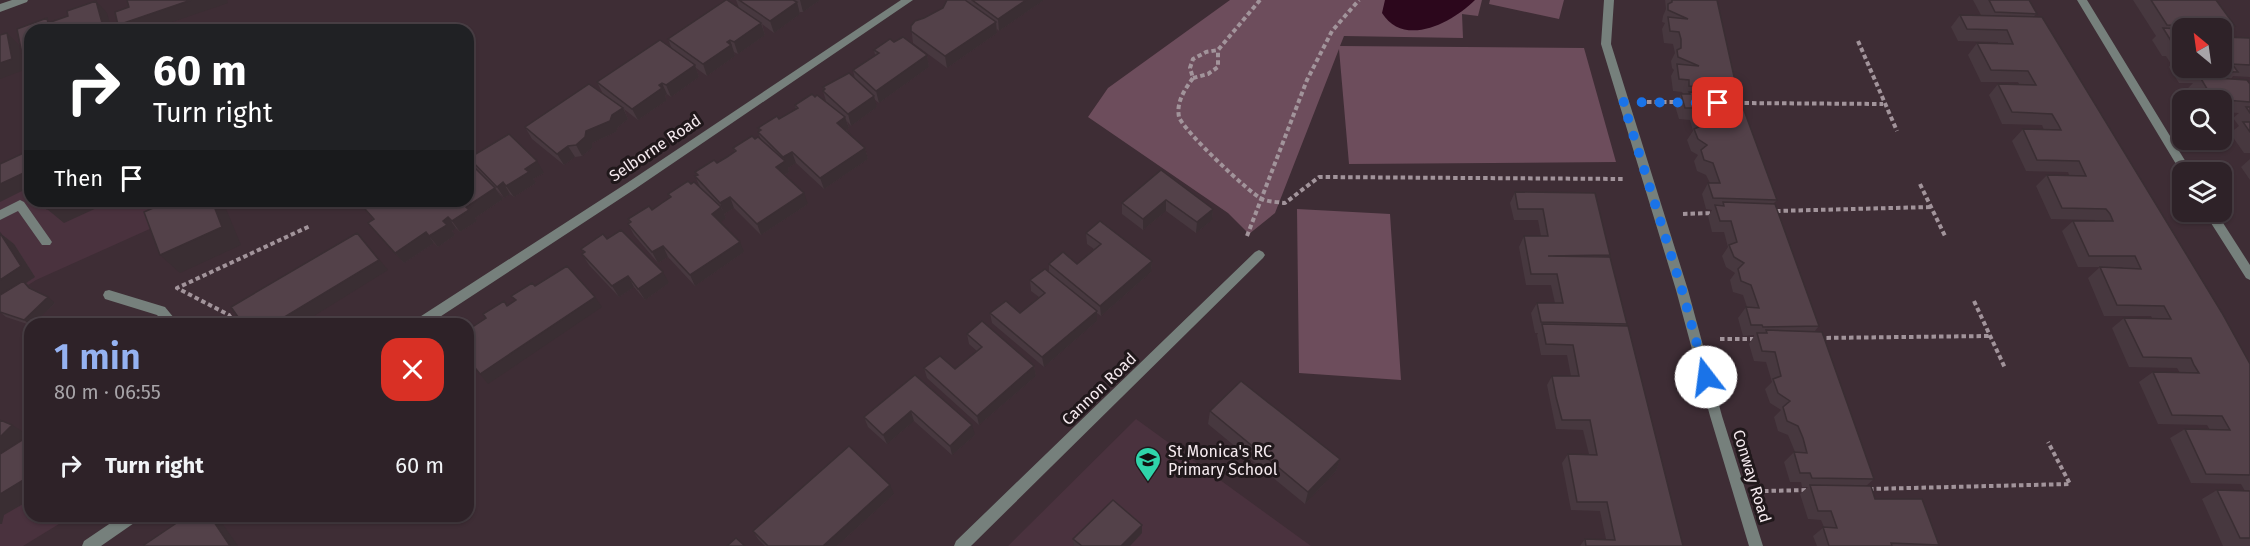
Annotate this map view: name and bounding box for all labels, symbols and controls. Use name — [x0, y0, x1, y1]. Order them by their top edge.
north arrow — [2172, 18, 2232, 78]
map controls — [2172, 18, 2232, 222]
text: 60 m — [153, 46, 247, 96]
icon: right — [54, 48, 132, 126]
pin — [1692, 77, 1743, 128]
icon: arrive — [1701, 86, 1734, 119]
button: search — [2172, 90, 2232, 150]
text: Turn right — [153, 97, 273, 129]
street label: Selborne Road — [606, 110, 704, 186]
icon: arrive — [115, 162, 148, 195]
button: layers — [2172, 162, 2232, 222]
text: Then — [54, 165, 103, 192]
text: 1 min — [54, 335, 141, 379]
button: close — [381, 338, 444, 401]
position arrow — [1674, 345, 1738, 409]
street label: Cannon Road — [1058, 349, 1140, 429]
text: 80 m · 06:55 — [54, 380, 161, 404]
street label: Conway Road — [1729, 427, 1775, 525]
place label: St Monica's RC Primary School — [1168, 442, 1278, 479]
school or university icon: St Monica's RC Primary School — [1133, 445, 1163, 483]
icon: right — [54, 449, 87, 482]
text: Turn right — [105, 452, 204, 479]
text: 60 m — [395, 452, 444, 479]

